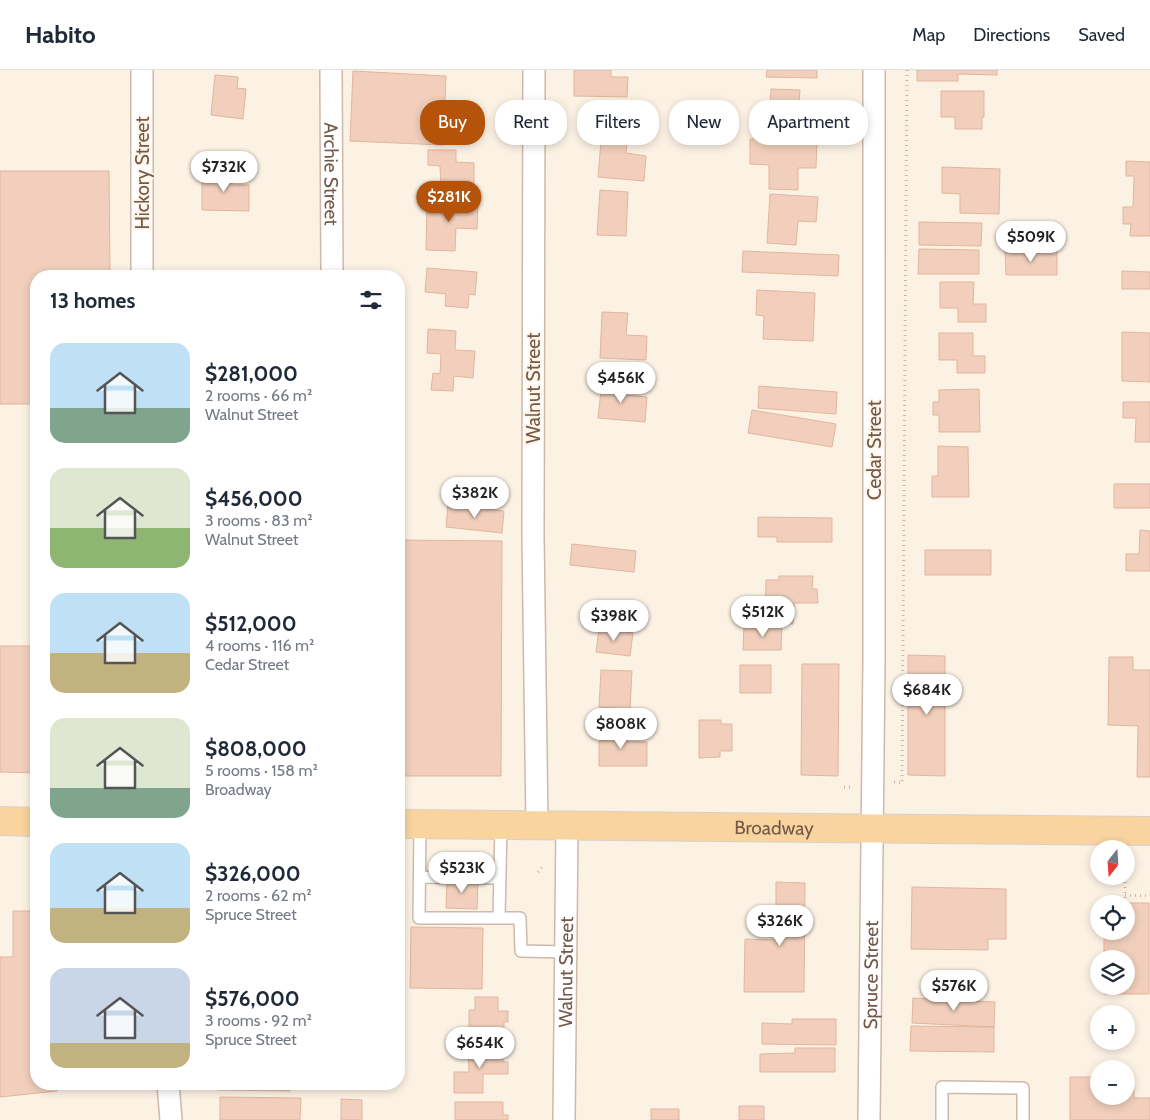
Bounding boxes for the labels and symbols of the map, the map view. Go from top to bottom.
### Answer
street label: Hickory Street [131,116,154,230]
street label: Archie Street [320,122,343,226]
pin: $732K [189,150,259,193]
pin: $281K [414,180,484,223]
pin: $509K [996,220,1066,263]
street label: Walnut Street [522,332,545,443]
pin: $456K [586,362,656,404]
street label: Cedar Street [863,399,886,500]
pin: $382K [440,476,510,519]
pin: $512K [728,596,798,638]
pin: $398K [579,600,649,642]
pin: $684K [892,674,962,716]
pin: $808K [586,708,656,750]
street label: Broadway [734,816,814,839]
north arrow [1090,840,1135,885]
pin: $523K [427,852,497,894]
pin: $326K [745,904,815,947]
street label: Walnut Street [553,916,578,1028]
street label: Spruce Street [858,920,883,1030]
pin: $576K [919,970,989,1012]
pin: $654K [445,1026,515,1069]

